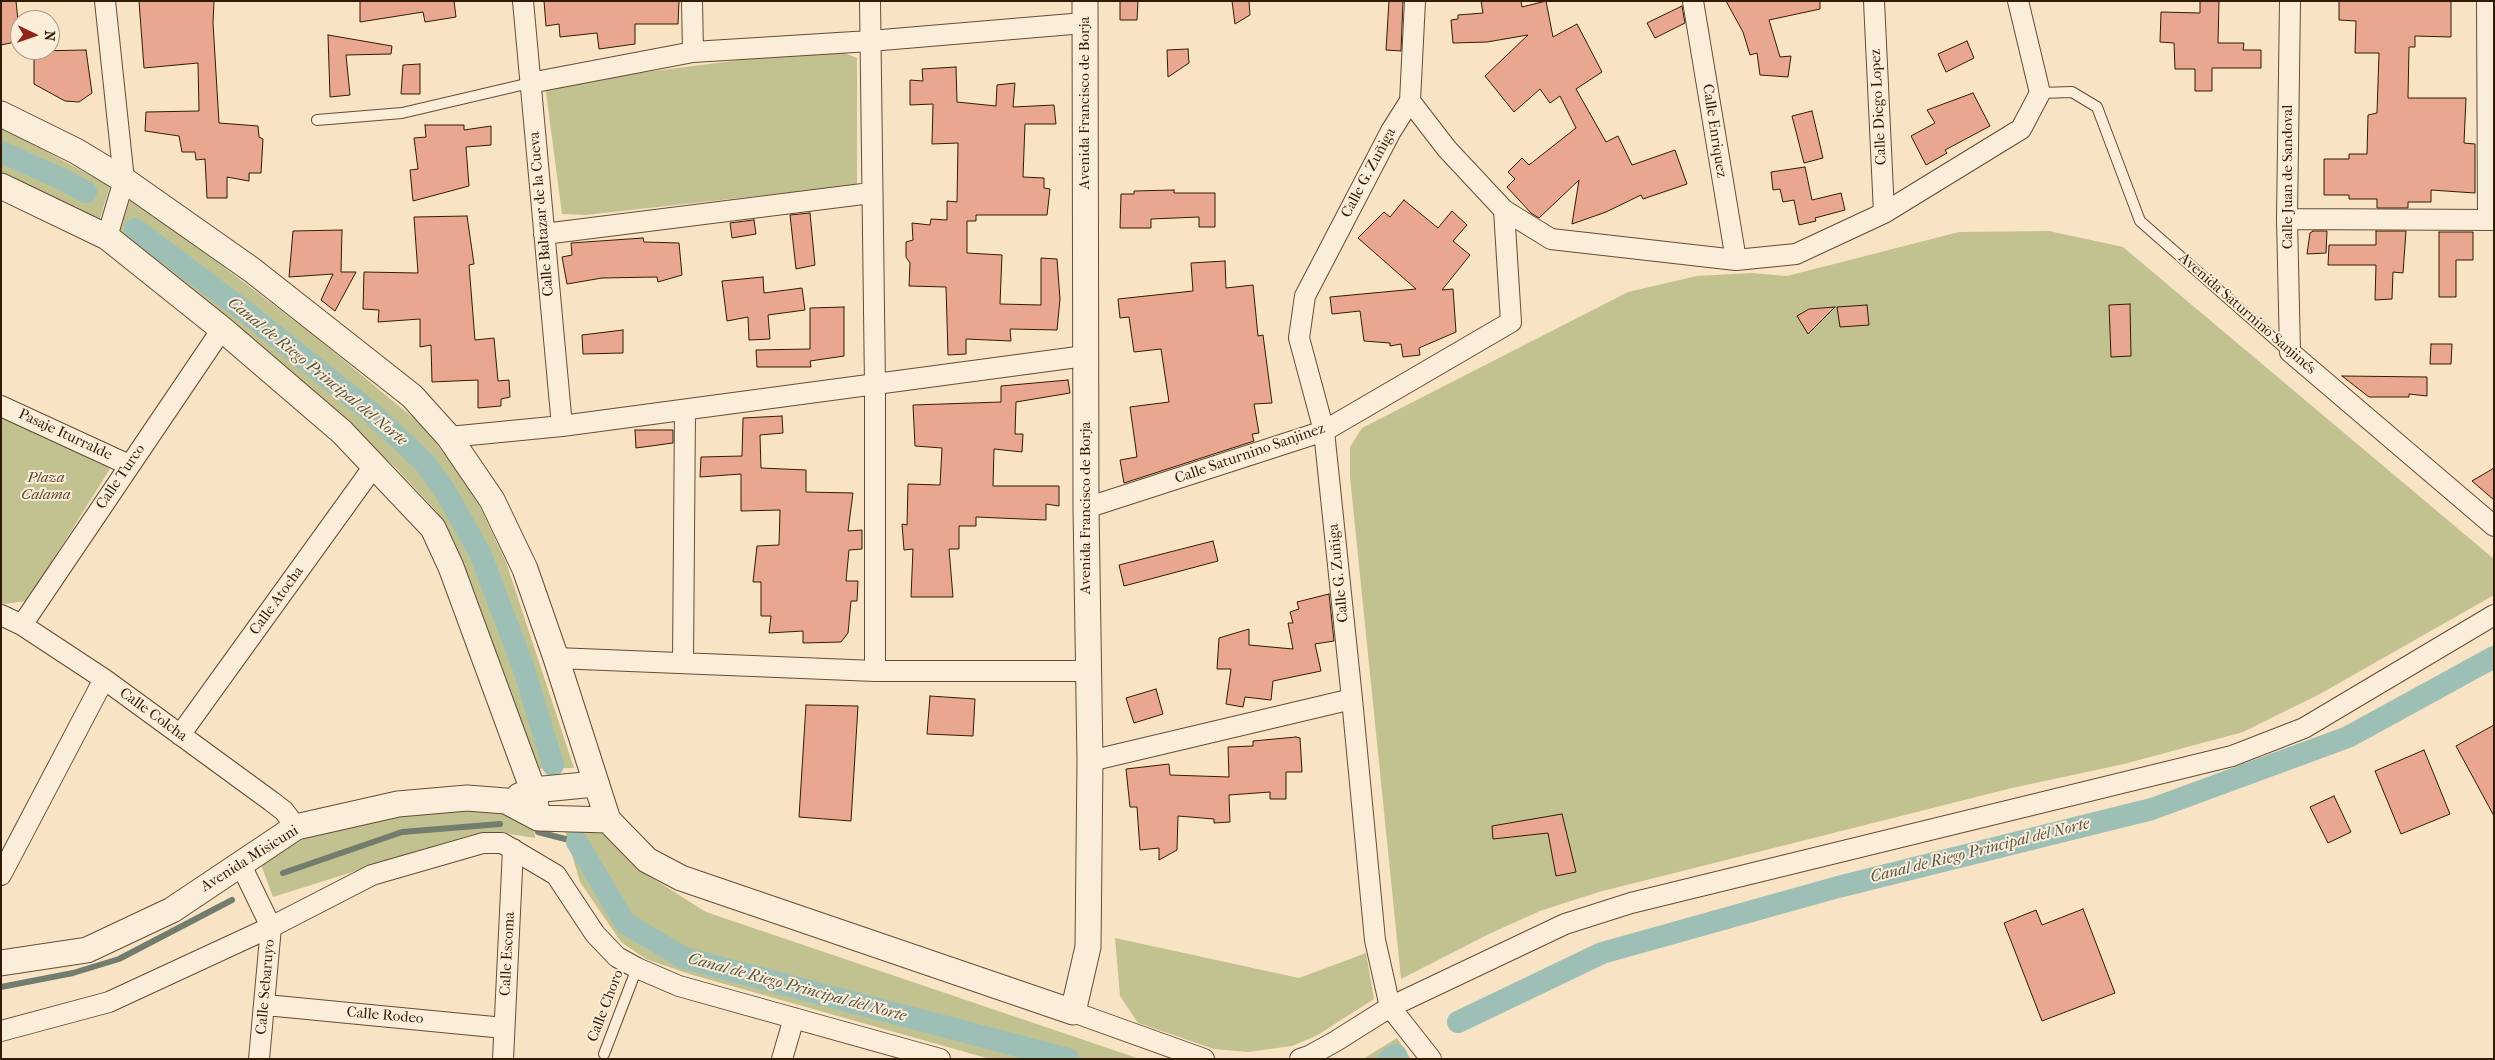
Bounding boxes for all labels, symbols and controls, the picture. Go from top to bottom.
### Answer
north arrow [10,10,60,60]
street label: Avenida Francisco de Borja [1076,17,1094,189]
text: N [41,30,58,42]
street label: Calle Diego Lopez [1867,48,1891,166]
street label: Calle Enriquez [1698,83,1730,179]
street label: Calle Juan de Sandoval [2279,105,2297,249]
street label: Calle G. Zuñiga [1338,125,1400,221]
street label: Calle Baltazar de la Cueva [526,131,558,297]
street label: Avenida Saturnino Sanjinés [2175,249,2319,379]
water label: Canal de Riego Principal del Norte [223,294,411,450]
street label: Pasaje Iturralde [15,405,115,465]
street label: Calle Saturnino Sanjinez [1173,420,1327,488]
street label: Avenida Francisco de Borja [1077,422,1095,594]
street label: Calle Turco [93,441,149,513]
park label: Plaza Calama [21,469,71,504]
street label: Calle G. Zuñiga [1325,523,1353,623]
street label: Calle Atocha [246,563,308,639]
street label: Calle Colcha [116,684,190,746]
water label: Canal de Riego Principal del Norte [1868,814,2092,888]
street label: Avenida Misicuni [198,822,302,896]
street label: Calle Escoma [497,912,519,996]
street label: Calle Sebaruyo [253,938,279,1036]
water label: Canal de Riego Principal del Norte [686,950,908,1026]
street label: Calle Choro [584,967,628,1045]
street label: Calle Rodeo [346,1004,424,1028]

